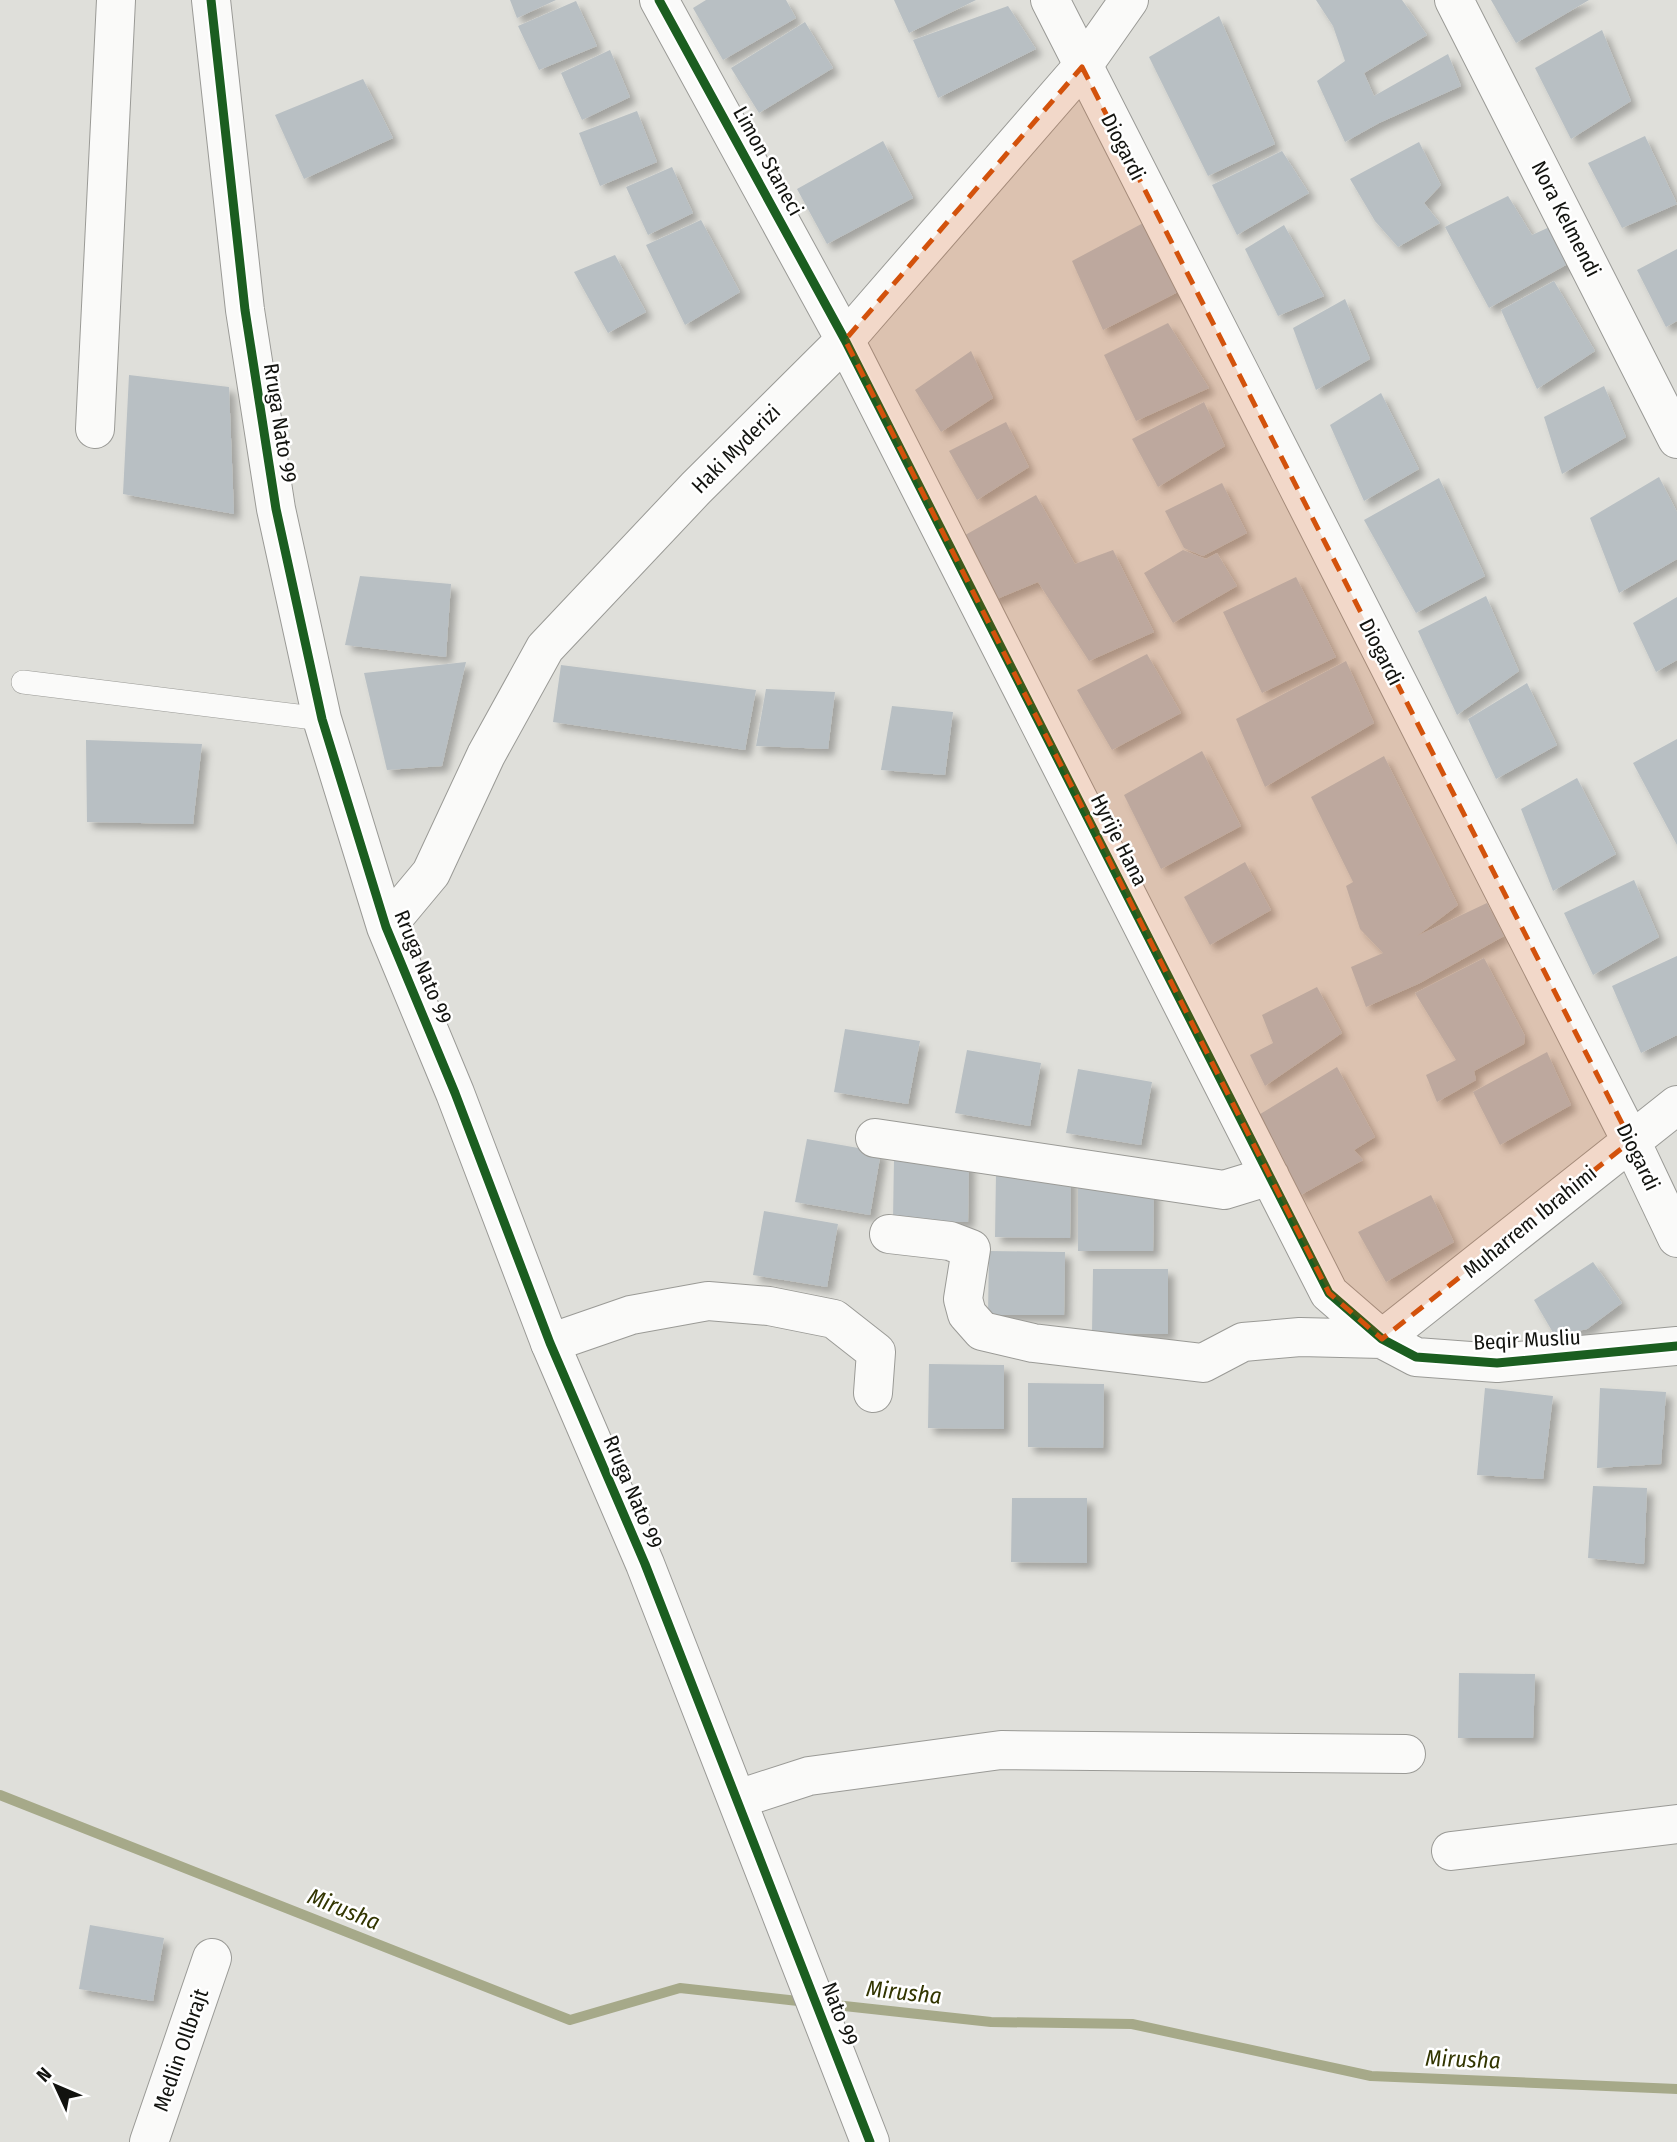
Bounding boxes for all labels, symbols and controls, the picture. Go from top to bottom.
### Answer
street label: Limon Staneci [727,102,809,220]
street label: Diogardi [1095,109,1151,185]
street label: Nora Kelmendi [1526,157,1606,281]
street label: Rruga Nato 99 [258,361,302,485]
street label: Haki Myderizi [686,399,786,499]
street label: Diogardi [1353,614,1409,690]
street label: Hyrije Hana [1085,790,1153,890]
street label: Rruga Nato 99 [388,906,458,1028]
street label: Diogardi [1611,1119,1665,1195]
street label: Muharrem Ibrahimi [1458,1160,1602,1284]
street label: Beqir Musliu [1473,1324,1581,1356]
street label: Rruga Nato 99 [598,1431,668,1553]
water label: Mirusha [304,1882,384,1936]
water label: Mirusha [865,1974,943,2010]
street label: Nato 99 [816,1979,864,2049]
street label: Medlin Ollbrajt [148,1985,214,2115]
water label: Mirusha [1425,2044,1501,2074]
north arrow [21,2051,91,2121]
text: N [32,2062,56,2087]

